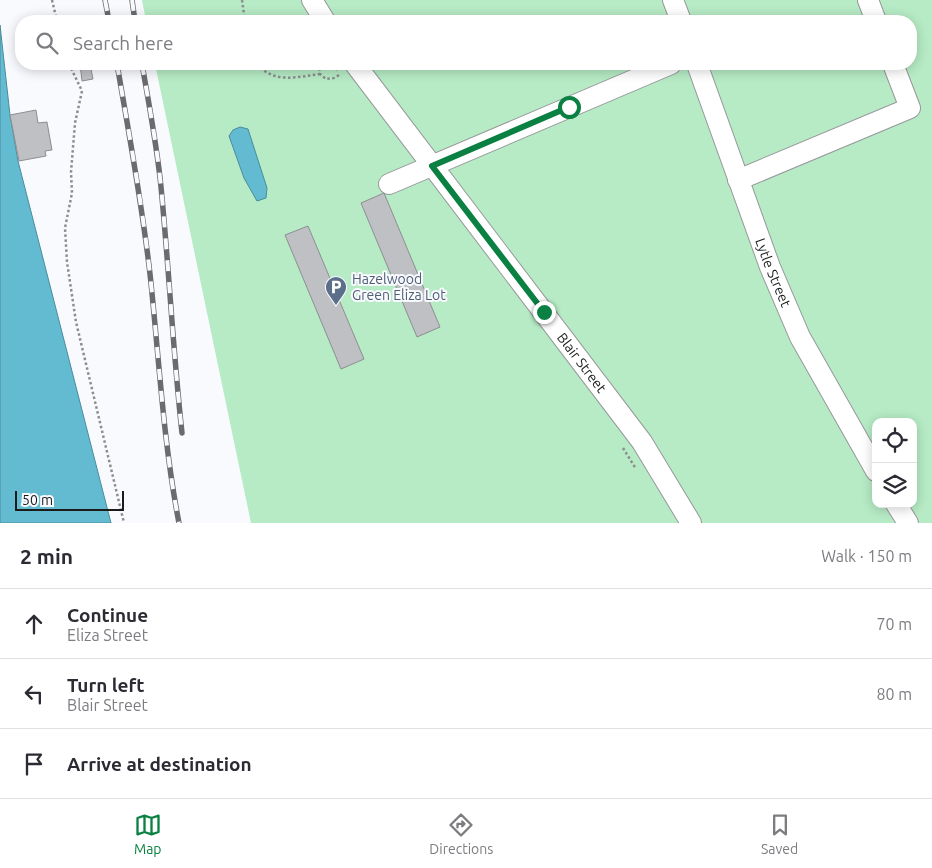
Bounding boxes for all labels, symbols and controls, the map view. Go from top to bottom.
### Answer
search box [15,15,917,70]
icon: search [33,29,61,57]
text: Search here [73,32,173,54]
route start [558,96,581,119]
street label: Lytle Street [752,236,794,310]
place label: Hazelwood Green Eliza Lot [352,271,446,303]
parking icon: Hazelwood Green Eliza Lot [324,275,348,306]
route end [533,301,556,324]
street label: Blair Street [554,330,610,396]
map controls [872,418,917,508]
button: locate [872,418,917,463]
button: layers [872,463,917,508]
scale bar [15,488,124,511]
text: 50 m [22,492,53,508]
text: 2 min [20,544,73,568]
text: Walk · 150 m [821,547,912,565]
text: Continue [67,604,148,626]
icon: ahead [20,610,48,638]
text: 70 m [876,615,912,633]
text: Eliza Street [67,626,148,644]
text: Turn left [67,674,145,696]
icon: left [20,680,48,708]
text: 80 m [876,685,912,703]
text: Blair Street [67,696,148,714]
icon: arrive [20,750,48,778]
text: Arrive at destination [67,753,252,775]
tab: Map [134,811,162,857]
tab: Directions [429,811,493,857]
tab: Saved [761,811,798,857]

